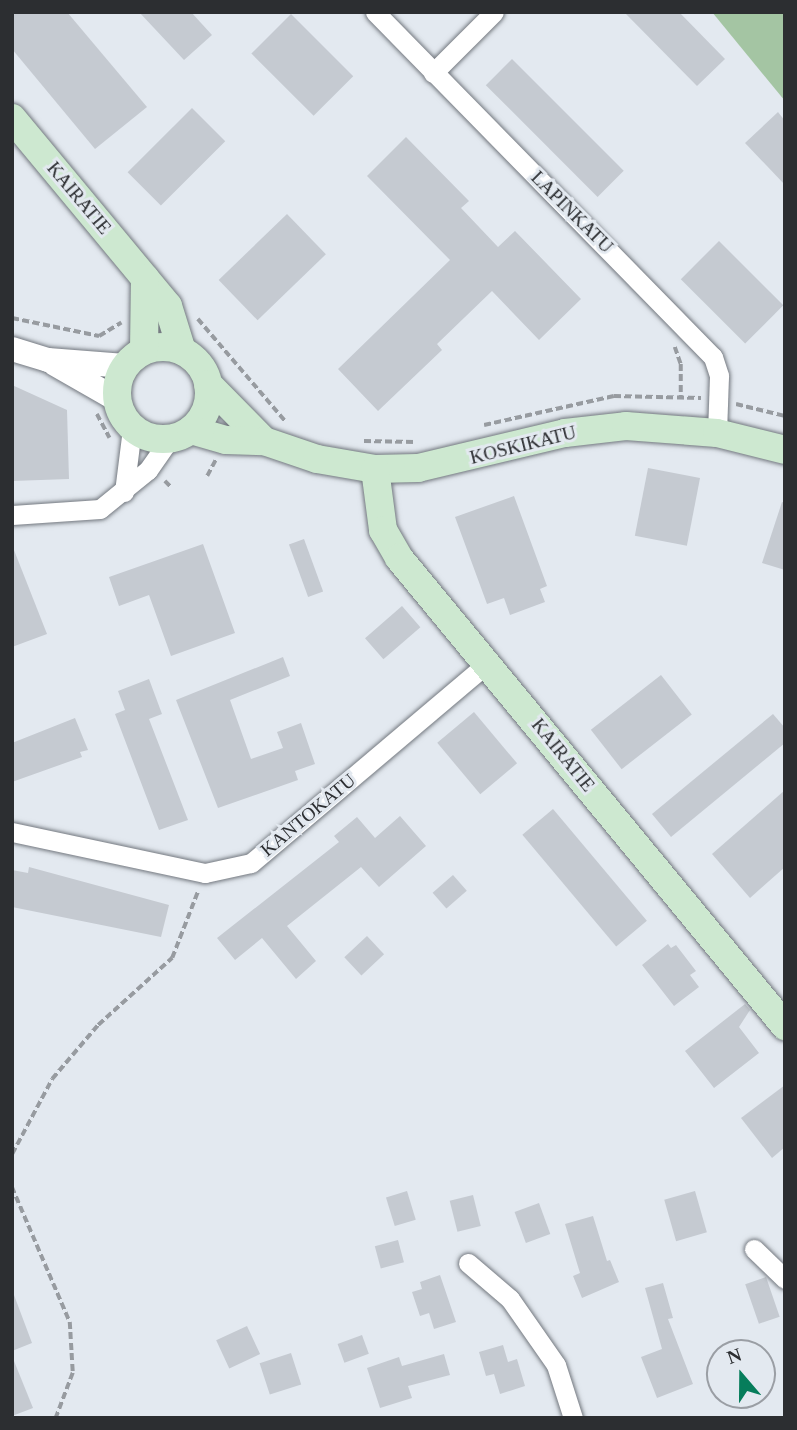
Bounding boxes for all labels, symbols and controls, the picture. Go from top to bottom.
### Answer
street label: KAIRATIE [42,157,116,239]
street label: LAPINKATU [526,166,618,258]
street label: KOSKIKATU [467,421,579,469]
street label: KAIRATIE [527,714,599,796]
street label: KANTOKATU [256,769,360,861]
north arrow [706,1339,776,1409]
text: N [724,1343,744,1368]

